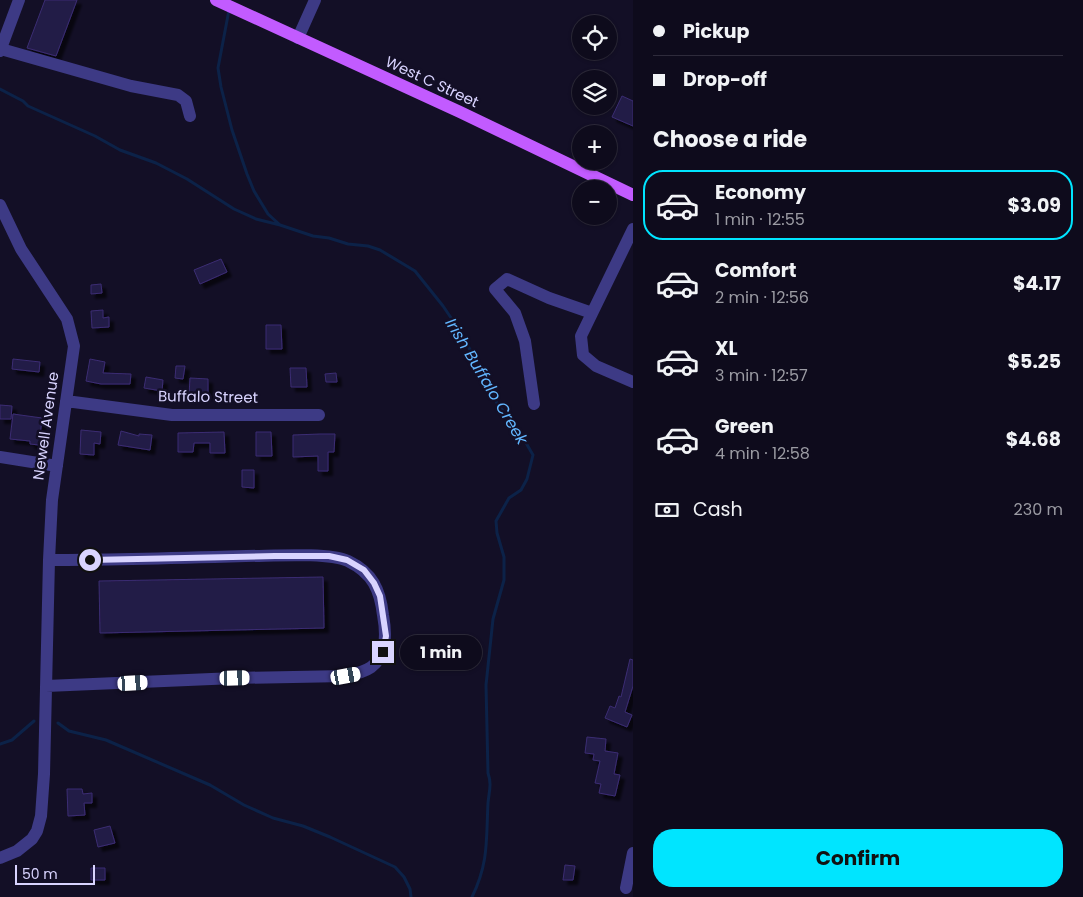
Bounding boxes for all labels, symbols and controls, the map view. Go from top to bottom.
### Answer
map controls [572,15,617,225]
button: locate [572,15,617,60]
text: Pickup [683,18,749,45]
street label: West C Street [382,51,482,112]
text: Drop-off [683,66,767,93]
button: layers [572,70,617,115]
text: Choose a ride [653,124,807,155]
button: + [572,125,617,170]
text: Economy [715,179,806,206]
button: − [572,180,617,225]
icon: car [655,183,700,228]
text: $3.09 [1008,192,1061,219]
text: 1 min · 12:55 [715,208,805,231]
text: Comfort [715,257,797,284]
icon: car [655,261,700,306]
text: $4.17 [1013,270,1061,297]
text: 2 min · 12:56 [715,286,809,309]
water label: Irish Buffalo Creek [440,314,534,450]
text: XL [715,335,738,362]
icon: car [655,339,700,384]
text: $5.25 [1008,348,1061,375]
text: 3 min · 12:57 [715,364,808,387]
street label: Newell Avenue [28,370,63,481]
street label: Buffalo Street [158,385,258,408]
text: Green [715,413,774,440]
icon: car [655,417,700,462]
text: $4.68 [1006,426,1061,453]
text: 4 min · 12:58 [715,442,810,465]
icon: cash [653,496,681,524]
text: Cash [693,496,743,523]
text: 230 m [1014,498,1063,521]
route start [79,549,101,571]
callout: 1 min [400,634,483,670]
route end [372,641,394,663]
text: 1 min [420,641,462,664]
car [329,666,362,686]
car [219,670,250,686]
car [117,675,148,691]
button: Confirm [653,829,1063,887]
scale bar [15,862,95,885]
text: 50 m [22,864,58,884]

